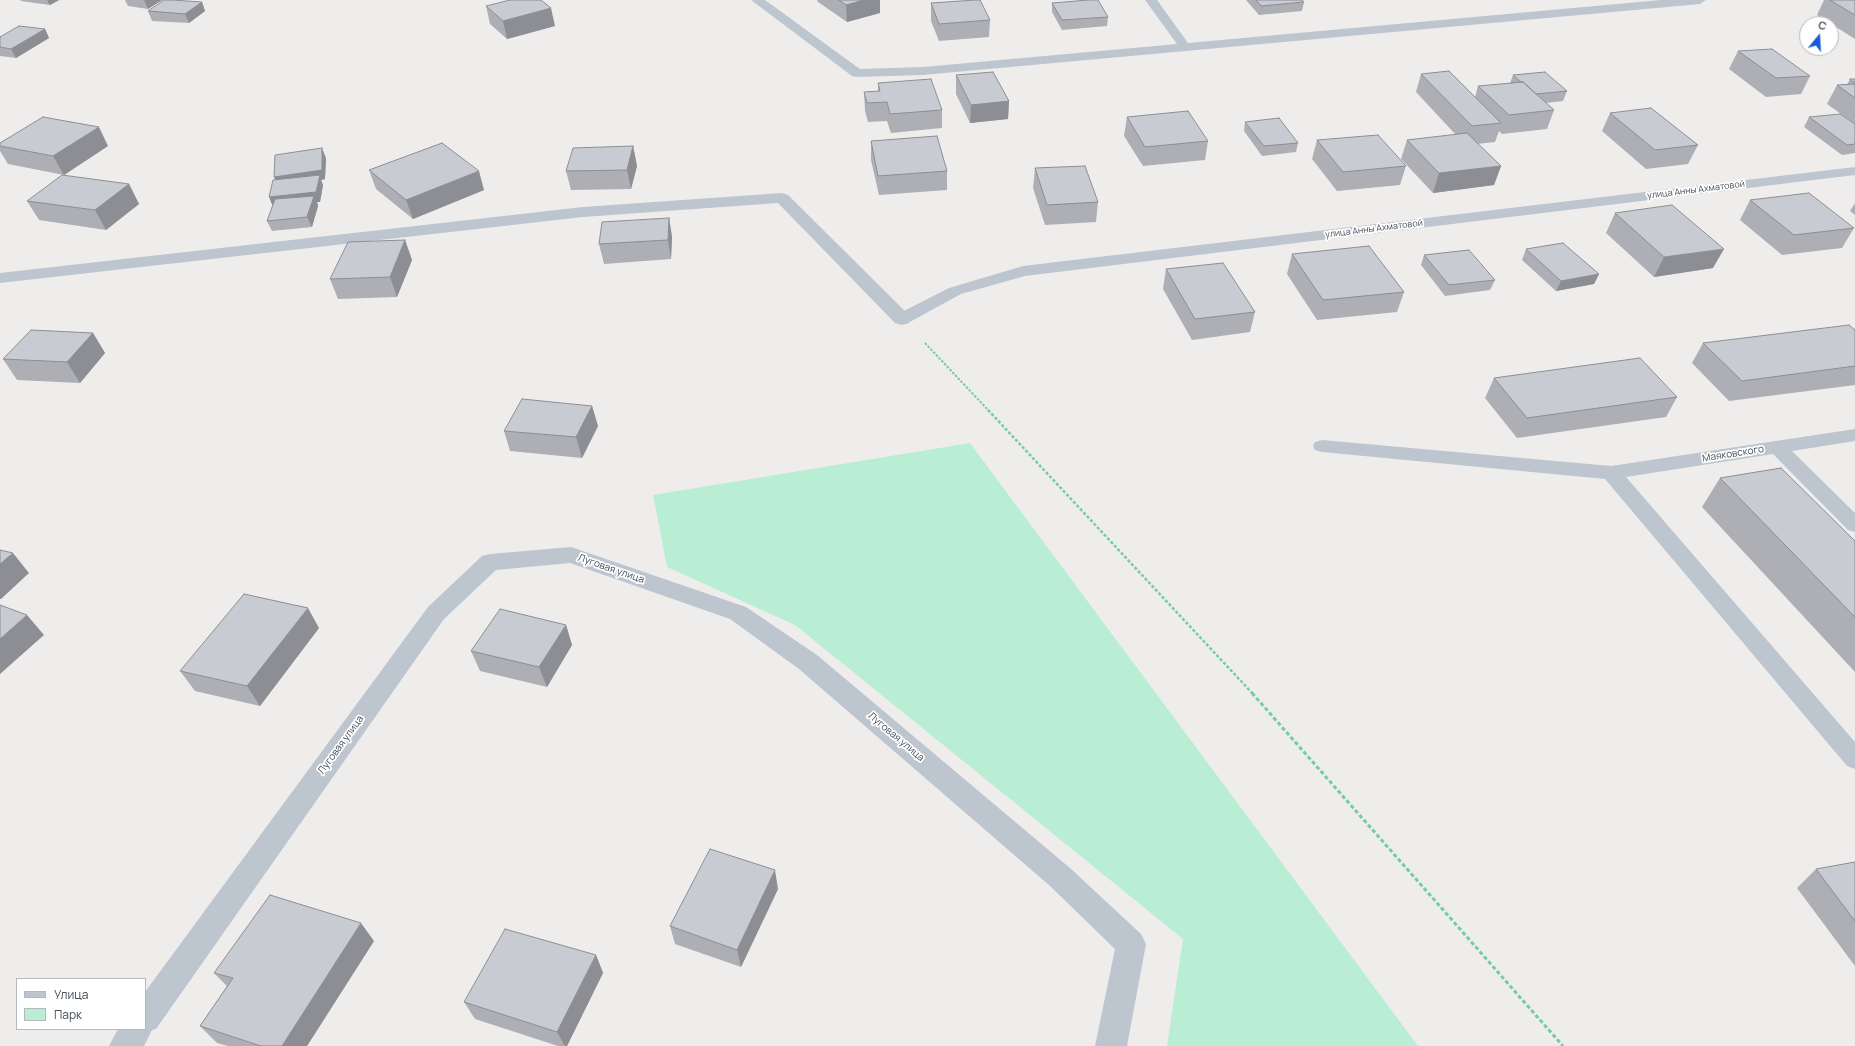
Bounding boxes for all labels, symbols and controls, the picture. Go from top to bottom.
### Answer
north arrow [1799,16,1839,56]
text: С [1816,17,1829,33]
street label: улица Анны Ахматовой [1647,179,1745,201]
street label: улица Анны Ахматовой [1325,218,1423,240]
street label: Маяковского [1701,443,1765,465]
street label: Луговая улица [576,552,646,586]
street label: Луговая улица [866,710,926,764]
street label: Луговая улица [316,713,366,777]
legend [16,978,146,1030]
text: Улица [54,986,88,1003]
text: Парк [54,1006,82,1023]

